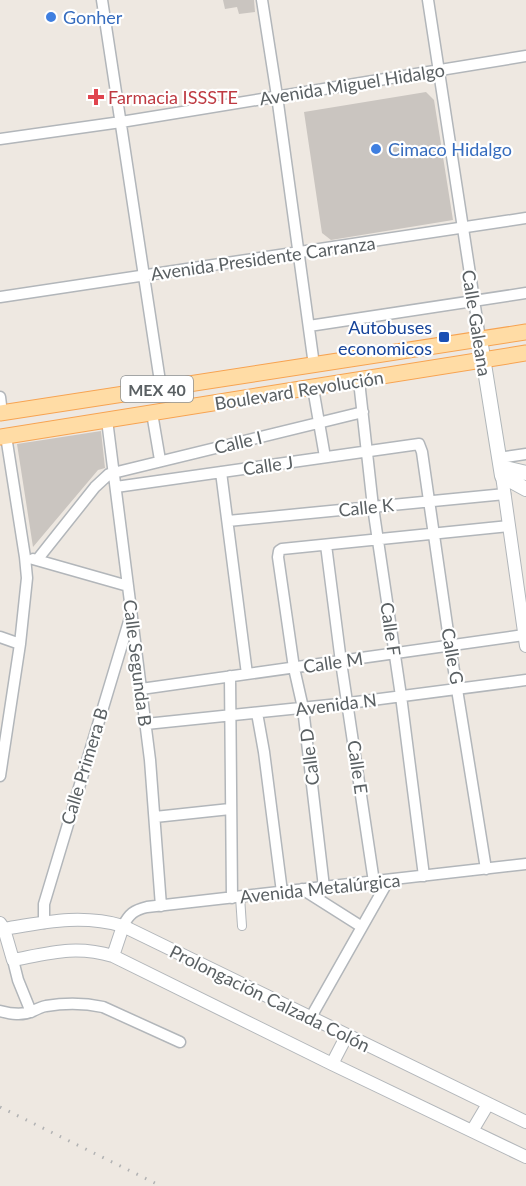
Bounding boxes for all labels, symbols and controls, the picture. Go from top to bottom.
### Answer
place label: Gonher [63,6,123,28]
marker: Gonher [44,10,58,24]
street label: Avenida Miguel Hidalgo [258,58,446,110]
place label: Farmacia ISSSTE [108,86,238,108]
marker: Farmacia ISSSTE [89,90,103,104]
place label: Cimaco Hidalgo [388,138,512,160]
marker: Cimaco Hidalgo [369,142,383,156]
street label: Avenida Presidente Carranza [149,231,377,285]
street label: Calle Galeana [458,268,496,378]
place label: Autobuses economicos [338,316,432,359]
marker: Autobuses economicos [437,330,451,344]
street label: Boulevard Revolución [213,366,385,414]
road number: MEX 40 [121,376,193,402]
street label: Calle I [212,426,264,458]
street label: Calle J [241,451,295,479]
street label: Calle K [337,493,395,521]
street label: Calle Segunda B [119,598,157,728]
street label: Calle F [376,601,406,657]
street label: Calle G [437,626,469,686]
street label: Calle M [302,647,364,677]
street label: Avenida N [294,688,378,720]
street label: Calle Primera B [56,705,112,827]
street label: Calle D [295,727,323,787]
street label: Calle E [343,739,373,795]
street label: Avenida Metalúrgica [239,869,401,907]
street label: Prolongación Calzada Colón [166,940,374,1056]

